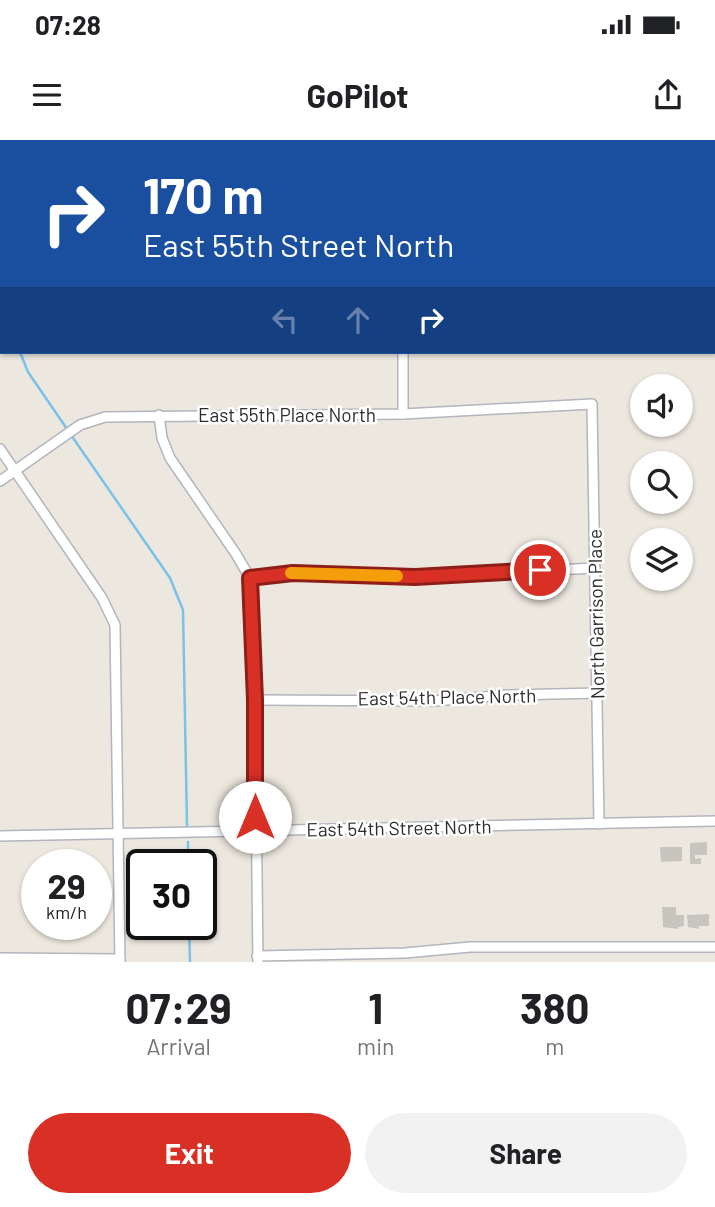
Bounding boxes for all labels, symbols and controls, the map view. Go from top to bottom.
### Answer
text: 07:28 [35,9,101,40]
icon: menu [28,76,66,114]
text: GoPilot [307,76,408,114]
icon: share [649,76,687,114]
text: 170 m [143,165,263,224]
icon: right [28,168,119,259]
text: East 55th Street North [143,225,454,263]
icon: left [266,301,304,339]
icon: ahead [339,301,377,339]
icon: right [412,301,450,339]
map controls [630,374,693,591]
button: sound [630,374,693,437]
street label: East 55th Place North [198,403,376,426]
button: search [630,451,693,514]
button: layers [630,528,693,591]
street label: North Garrison Place [583,529,608,699]
pin [510,540,570,600]
icon: arrive [521,551,559,589]
street label: East 54th Place North [357,683,537,710]
position arrow [218,780,292,854]
street label: East 54th Street North [306,814,492,841]
speed limit sign: 30 [126,849,217,940]
text: 29 [47,864,86,906]
text: km/h [46,901,87,923]
text: 07:29 [126,982,232,1032]
text: 1 [368,982,383,1032]
text: 380 [520,982,589,1032]
text: Arrival [146,1032,211,1060]
text: min [357,1032,394,1060]
text: m [545,1032,564,1060]
button: Exit [28,1113,351,1193]
button: Share [365,1113,687,1193]

